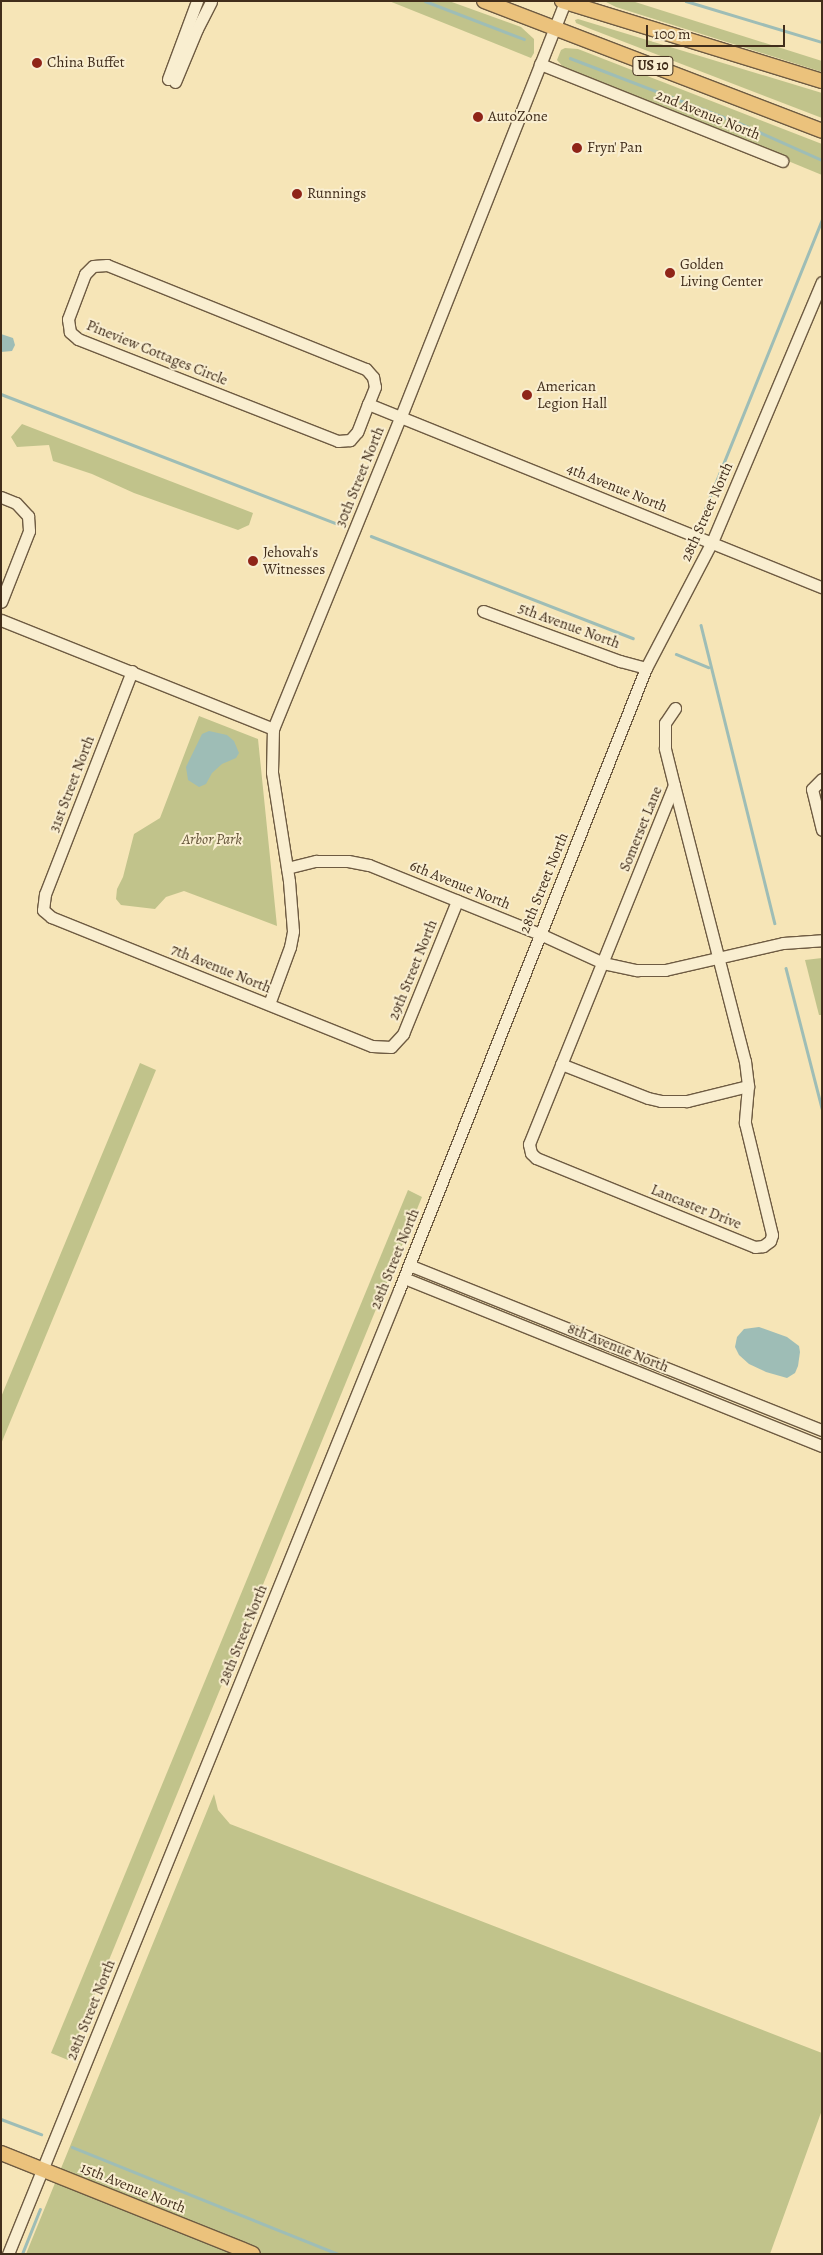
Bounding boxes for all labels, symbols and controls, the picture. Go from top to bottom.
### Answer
scale bar [648,15,787,47]
text: 100 m [654,24,691,44]
place label: China Buffet [47,54,125,72]
road number: US 10 [632,54,674,78]
marker: China Buffet [31,57,43,69]
street label: 2nd Avenue North [653,86,763,144]
place label: AutoZone [488,108,548,126]
marker: AutoZone [472,111,484,123]
place label: Fryn' Pan [587,139,643,157]
marker: Fryn' Pan [571,142,583,154]
place label: Runnings [307,185,366,203]
marker: Runnings [291,188,303,200]
place label: Golden Living Center [680,255,763,290]
marker: Golden Living Center [664,267,676,279]
street label: Pineview Cottages Circle [84,316,230,390]
place label: American Legion Hall [537,377,607,412]
marker: American Legion Hall [521,389,533,401]
street label: 30th Street North [332,424,388,530]
street label: 4th Avenue North [564,460,670,516]
street label: 28th Street North [677,460,737,564]
place label: Jehovah's Witnesses [263,543,325,578]
marker: Jehovah's Witnesses [247,555,259,567]
street label: 5th Avenue North [516,599,622,653]
street label: 31st Street North [45,733,99,835]
street label: Somerset Lane [616,784,666,874]
street label: 28th Street North [516,830,572,936]
park label: Arbor Park [182,831,242,849]
street label: 6th Avenue North [407,857,513,913]
street label: 29th Street North [385,917,441,1023]
street label: 7th Avenue North [168,941,274,997]
street label: Lancaster Drive [648,1181,744,1233]
street label: 28th Street North [367,1206,423,1312]
street label: 8th Avenue North [565,1320,671,1376]
street label: 28th Street North [215,1582,271,1688]
street label: 28th Street North [63,1957,119,2063]
street label: 15th Avenue North [78,2159,188,2217]

